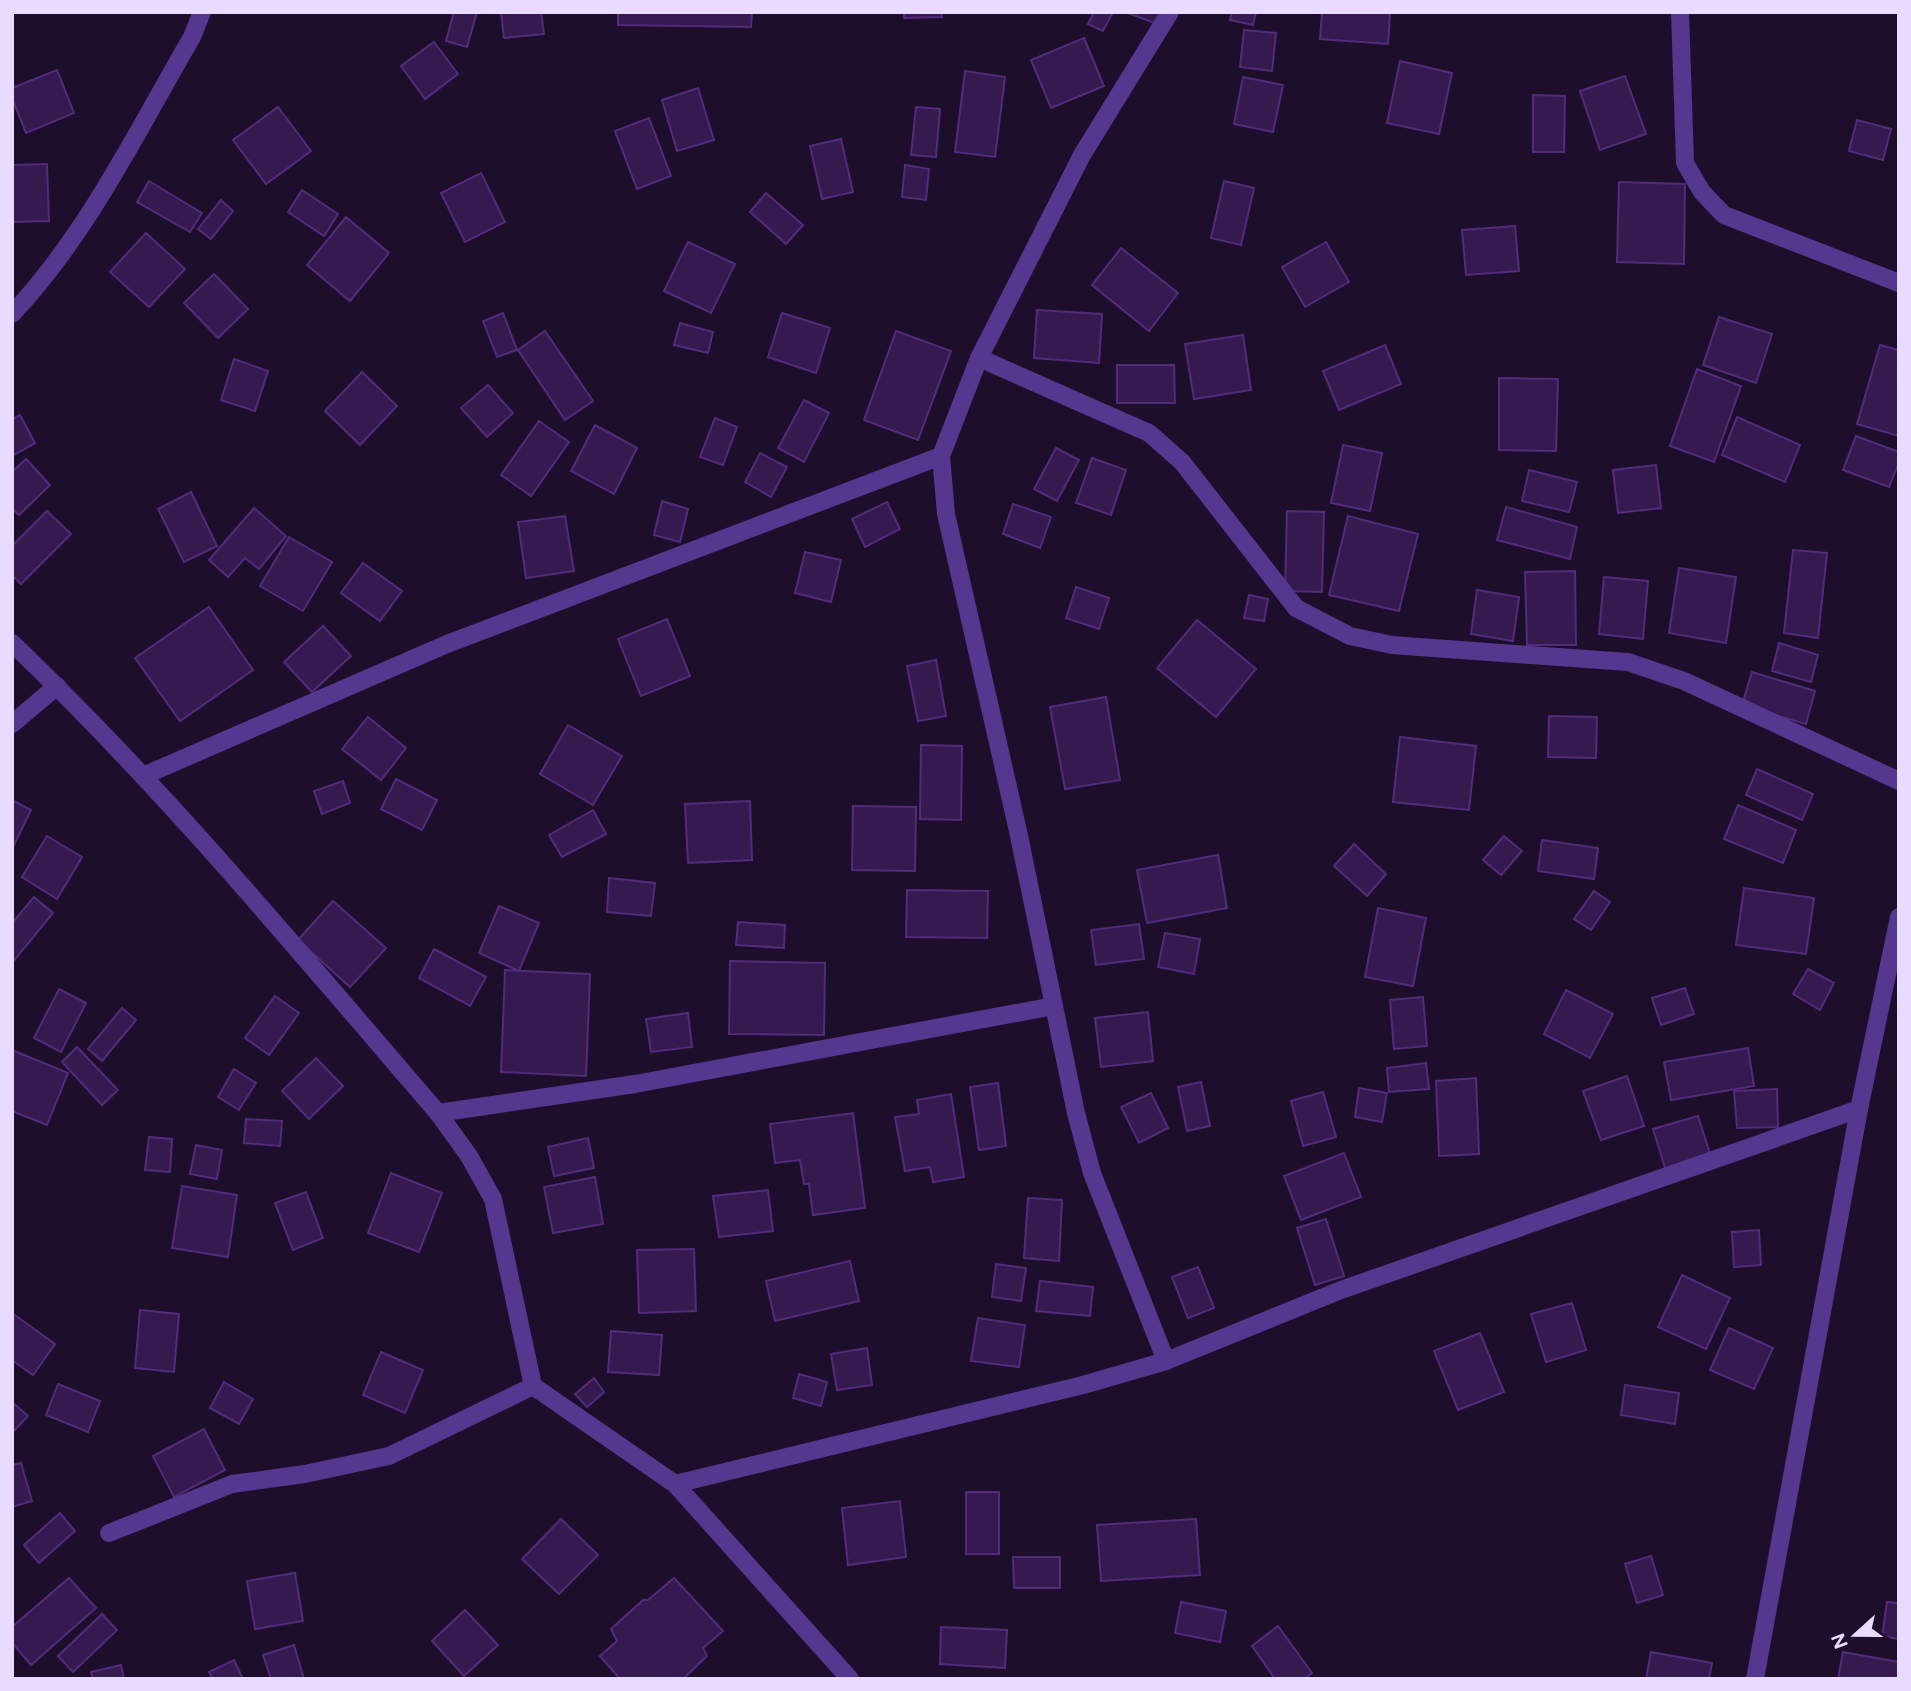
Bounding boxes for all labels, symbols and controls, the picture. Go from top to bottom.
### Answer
north arrow [1820,1600,1890,1670]
text: N [1826,1630,1853,1652]

